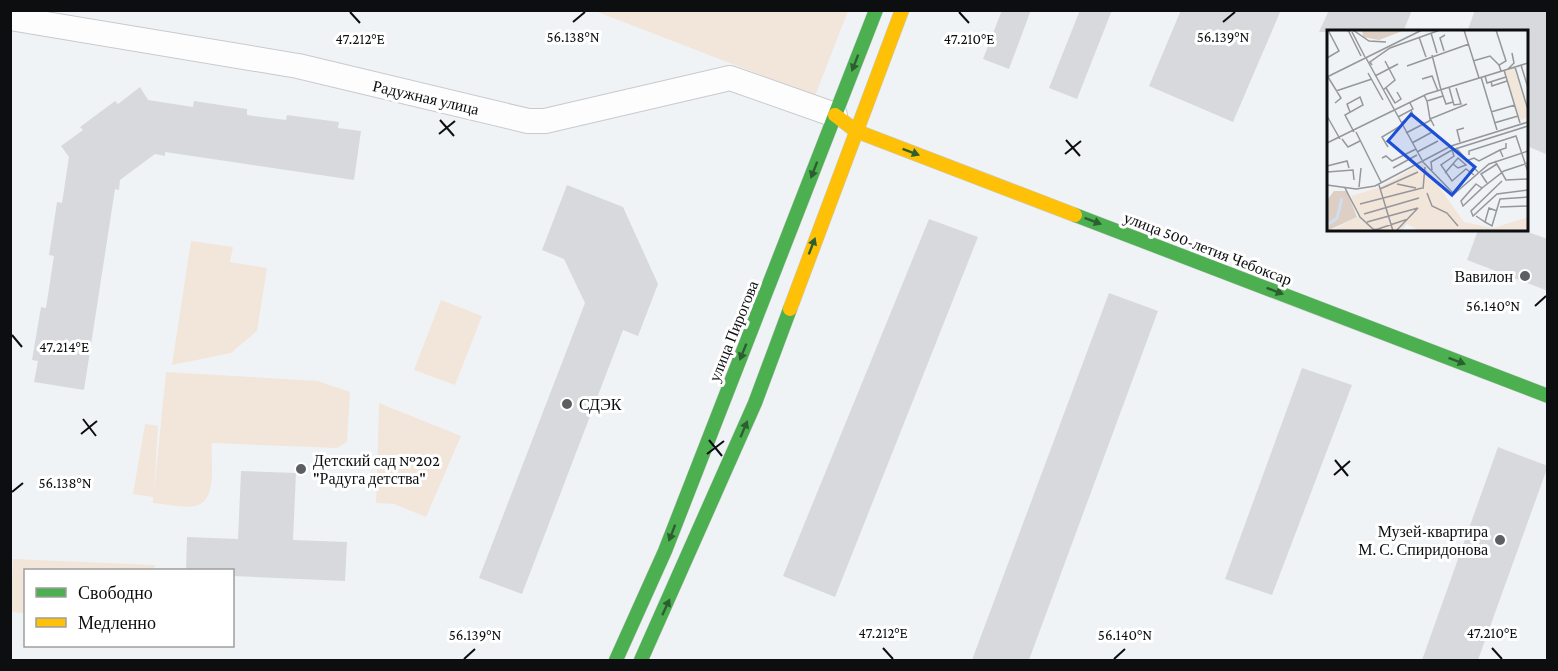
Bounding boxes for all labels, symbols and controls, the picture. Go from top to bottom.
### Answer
text: 56.138°N [546,29,600,45]
text: 56.139°N [1197,29,1249,45]
inset map [1327,30,1528,231]
text: 47.212°E [335,31,385,47]
text: 47.210°E [943,31,995,47]
one-way arrow [850,54,859,72]
street label: Радужная улица [371,77,481,119]
one-way arrow [902,147,920,157]
one-way arrow [809,161,818,179]
street label: улица 500-летия Чебоксар [1121,209,1294,289]
one-way arrow [1084,217,1102,227]
one-way arrow [807,237,817,255]
place label: Вавилон [1455,268,1513,285]
marker: Вавилон [1518,269,1532,283]
street label: улица Пирогова [705,278,762,384]
one-way arrow [1266,287,1284,297]
text: 56.140°N [1466,298,1520,314]
text: 47.214°E [39,339,89,355]
one-way arrow [738,343,748,361]
one-way arrow [1448,357,1466,366]
place label: СДЭК [579,396,622,414]
marker: СДЭК [560,397,574,411]
one-way arrow [739,419,749,437]
place label: Детский сад №202 "Радуга детства" [313,452,440,488]
marker: Детский сад №202 "Радуга детства" [294,462,308,476]
text: 56.138°N [38,475,92,491]
place label: Музей-квартира М. С. Спиридонова [1358,523,1488,559]
one-way arrow [667,524,676,542]
marker: Музей-квартира М. С. Спиридонова [1493,533,1507,547]
legend [24,569,234,647]
text: Свободно [78,583,153,603]
one-way arrow [661,599,670,616]
text: Медленно [78,613,156,633]
text: 47.212°E [858,625,908,641]
text: 47.210°E [1466,625,1518,641]
text: 56.139°N [449,627,501,643]
text: 56.140°N [1098,627,1152,643]

